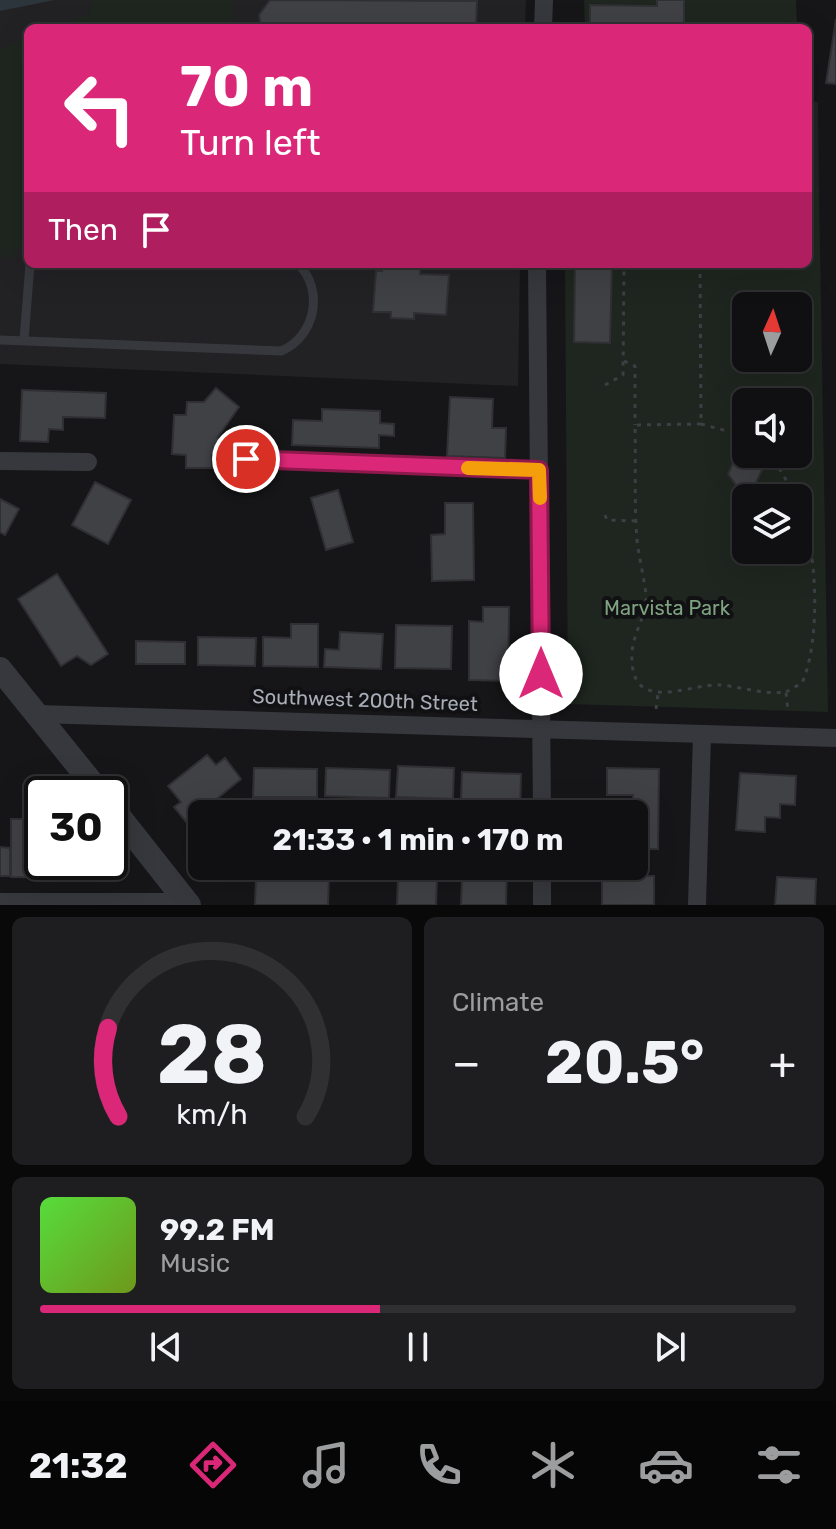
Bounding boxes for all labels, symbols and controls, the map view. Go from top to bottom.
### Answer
text: 70 m [180,54,313,120]
icon: left [48,56,152,160]
text: Turn left [180,121,321,164]
icon: arrive [134,208,178,252]
text: Then [48,212,118,248]
north arrow [732,292,812,372]
map controls [732,292,812,564]
button: sound [732,388,812,468]
pin [212,425,280,493]
icon: arrive [224,437,268,481]
button: layers [732,484,812,564]
park label: Marvista Park [604,596,731,620]
position arrow [499,632,583,716]
street label: Southwest 200th Street [252,684,478,716]
speed limit sign: 30 [24,776,128,880]
text: 21:33 · 1 min · 170 m [272,822,564,858]
text: Climate [452,987,544,1018]
text: 28 [157,1005,267,1104]
text: 20.5° [545,1027,705,1098]
text: − [452,1037,481,1089]
text: + [769,1037,796,1089]
text: km/h [176,1097,248,1131]
text: 99.2 FM [160,1212,275,1248]
text: Music [160,1248,230,1279]
icon: previous [144,1325,188,1369]
icon: pause [396,1325,440,1369]
icon: next [648,1325,692,1369]
icon: directions [185,1437,241,1493]
icon: music [298,1437,354,1493]
icon: phone [411,1437,467,1493]
icon: climate [525,1437,581,1493]
icon: car [638,1437,694,1493]
icon: filters [751,1437,807,1493]
text: 21:32 [29,1444,128,1487]

